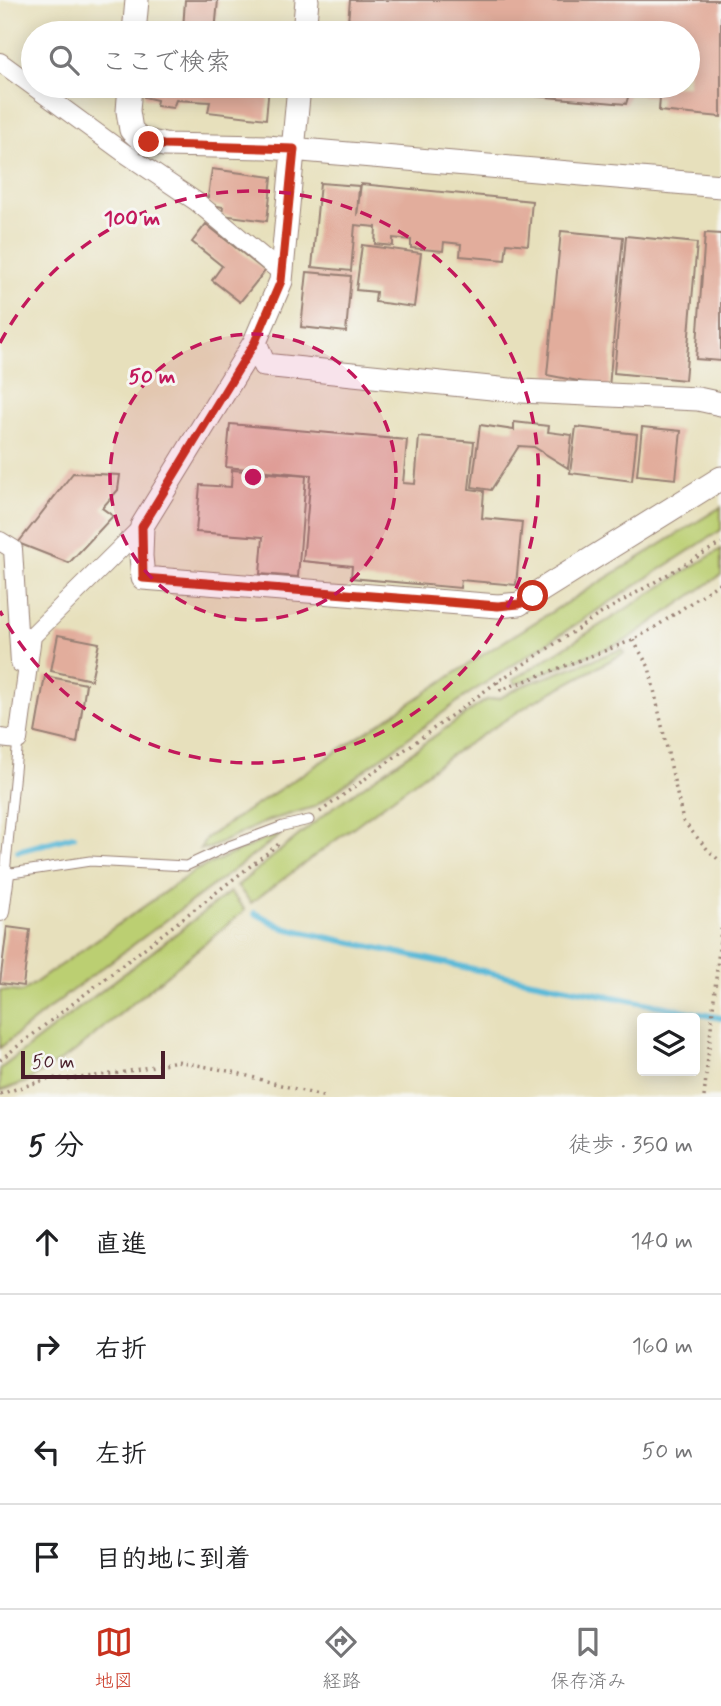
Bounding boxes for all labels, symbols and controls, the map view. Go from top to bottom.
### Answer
search box [21,21,700,98]
icon: search [45,41,83,79]
text: ここで検索 [101,46,231,80]
route end [133,126,164,157]
text: 100 m [104,205,160,233]
text: 50 m [129,363,176,391]
centre of rings [241,465,265,489]
route start [517,580,548,611]
map controls [637,1013,700,1076]
button: layers [637,1013,700,1076]
scale bar [21,1048,164,1080]
text: 50 m [32,1050,75,1075]
text: 5 分 [28,1127,84,1166]
text: 徒歩 · 350 m [568,1131,693,1161]
icon: ahead [28,1223,66,1261]
text: 140 m [630,1227,693,1257]
text: 直進 [95,1228,147,1262]
icon: right [28,1328,66,1366]
text: 160 m [632,1332,693,1362]
text: 右折 [95,1333,147,1367]
icon: left [28,1433,66,1471]
text: 50 m [642,1437,693,1467]
text: 左折 [95,1438,147,1472]
icon: arrive [28,1538,66,1576]
text: 目的地に到着 [95,1543,251,1577]
tab: 地図 [95,1623,133,1694]
tab: 経路 [322,1623,360,1694]
tab: 保存済み [550,1623,626,1694]

